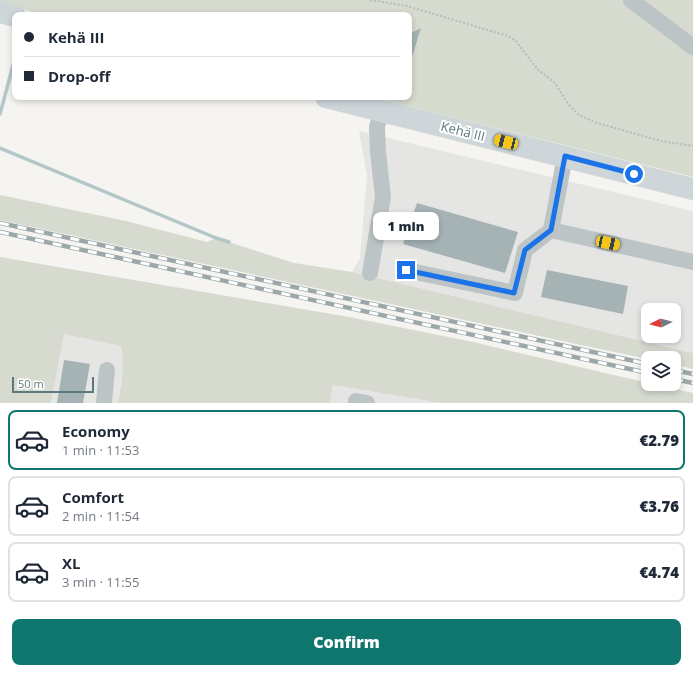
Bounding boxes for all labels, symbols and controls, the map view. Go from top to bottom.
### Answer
text: Kehä III [48,27,105,47]
text: Drop-off [48,66,110,86]
street label: Kehä III [439,117,487,145]
car [493,133,519,151]
route start [625,165,643,183]
callout: 1 min [373,212,439,240]
text: 1 min [388,217,424,235]
car [595,235,621,251]
route end [397,261,415,279]
north arrow [641,303,681,343]
map controls [641,303,681,391]
button: layers [641,351,681,391]
scale bar [12,375,94,394]
text: 50 m [18,376,44,391]
text: Economy [62,421,130,441]
icon: car [14,422,50,458]
text: €2.79 [640,430,679,450]
text: 1 min · 11:53 [62,441,139,459]
text: Comfort [62,487,124,507]
icon: car [14,488,50,524]
text: €3.76 [640,496,679,516]
text: 2 min · 11:54 [62,507,139,525]
text: XL [62,553,80,573]
icon: car [14,554,50,590]
text: €4.74 [640,562,679,582]
text: 3 min · 11:55 [62,573,139,591]
button: Confirm [12,619,681,665]

